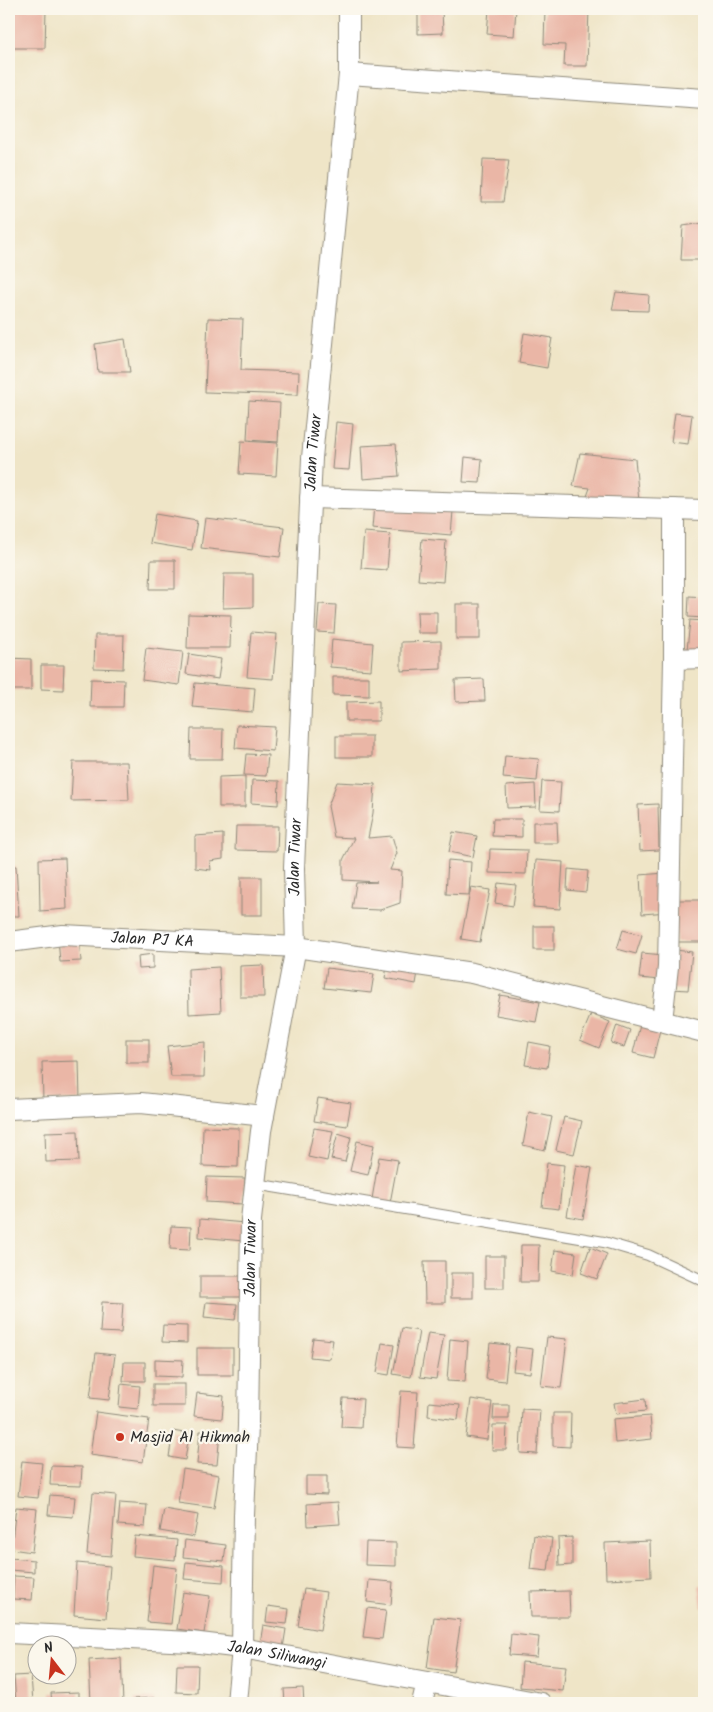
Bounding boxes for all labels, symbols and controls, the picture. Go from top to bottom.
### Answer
street label: Jalan Tiwar [298,411,329,492]
street label: Jalan Tiwar [281,816,309,896]
street label: Jalan PJ KA [110,925,195,954]
street label: Jalan Tiwar [237,1218,264,1297]
place label: Masjid Al Hikmah [130,1425,250,1450]
marker: Masjid Al Hikmah [114,1431,126,1443]
north arrow [28,1634,78,1684]
street label: Jalan Siliwangi [226,1634,329,1676]
text: N [41,1637,56,1660]

